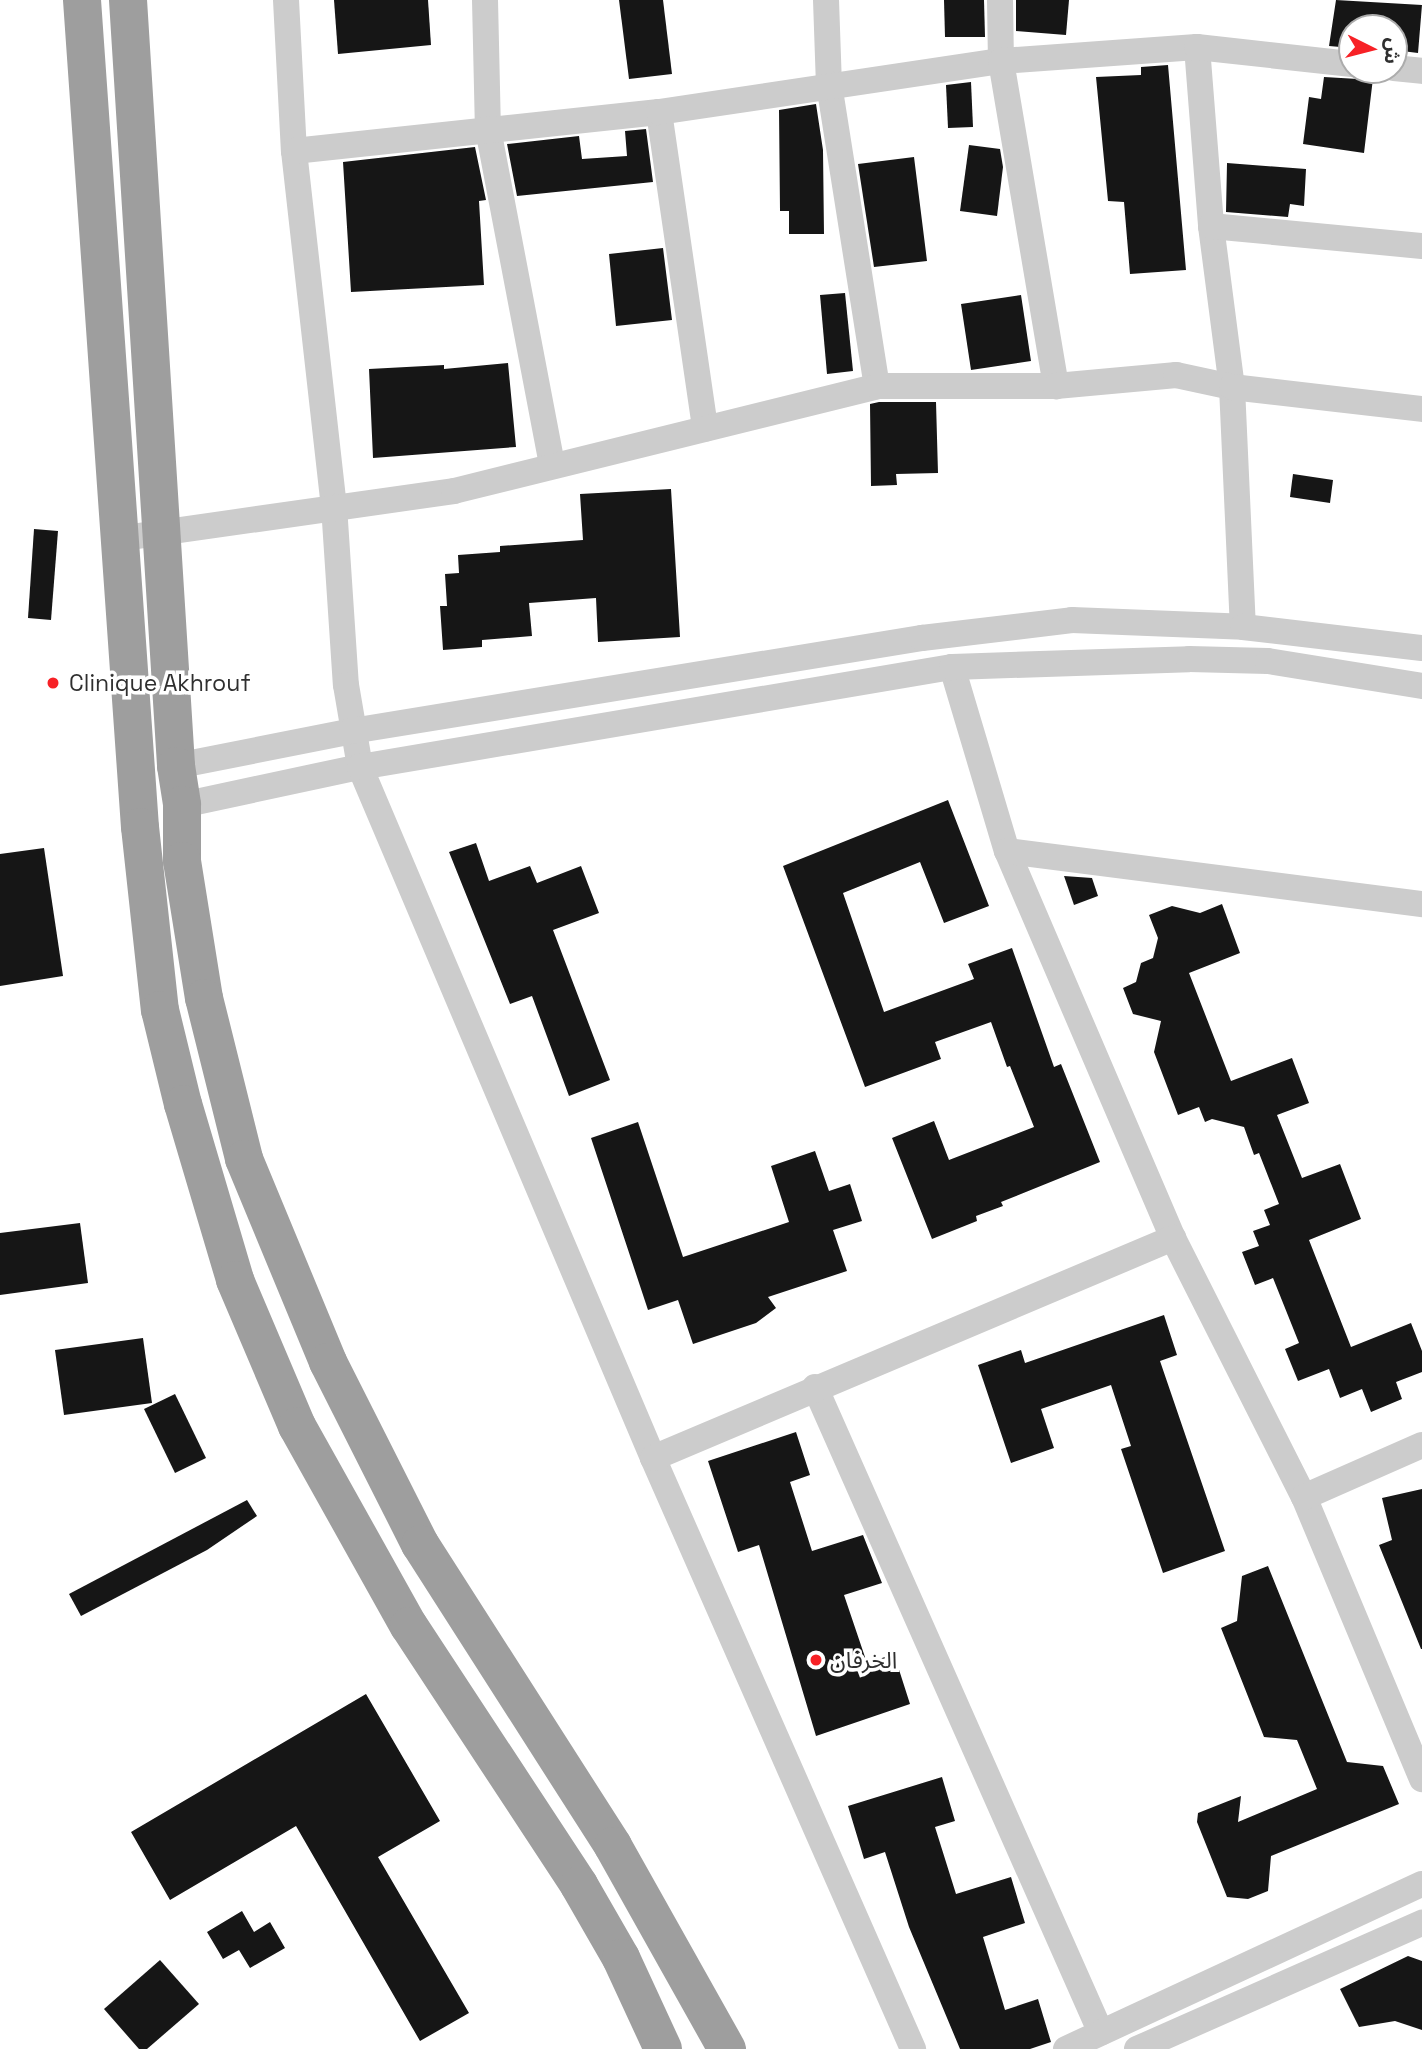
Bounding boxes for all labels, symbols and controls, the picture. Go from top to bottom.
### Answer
north arrow [1338,14,1408,84]
text: ش [1379,37,1406,65]
place label: Clinique Akhrouf [69,669,251,697]
marker: Clinique Akhrouf [43,673,63,693]
place label: الخرفان [830,1646,897,1674]
marker: الخرفان [808,1652,824,1668]

